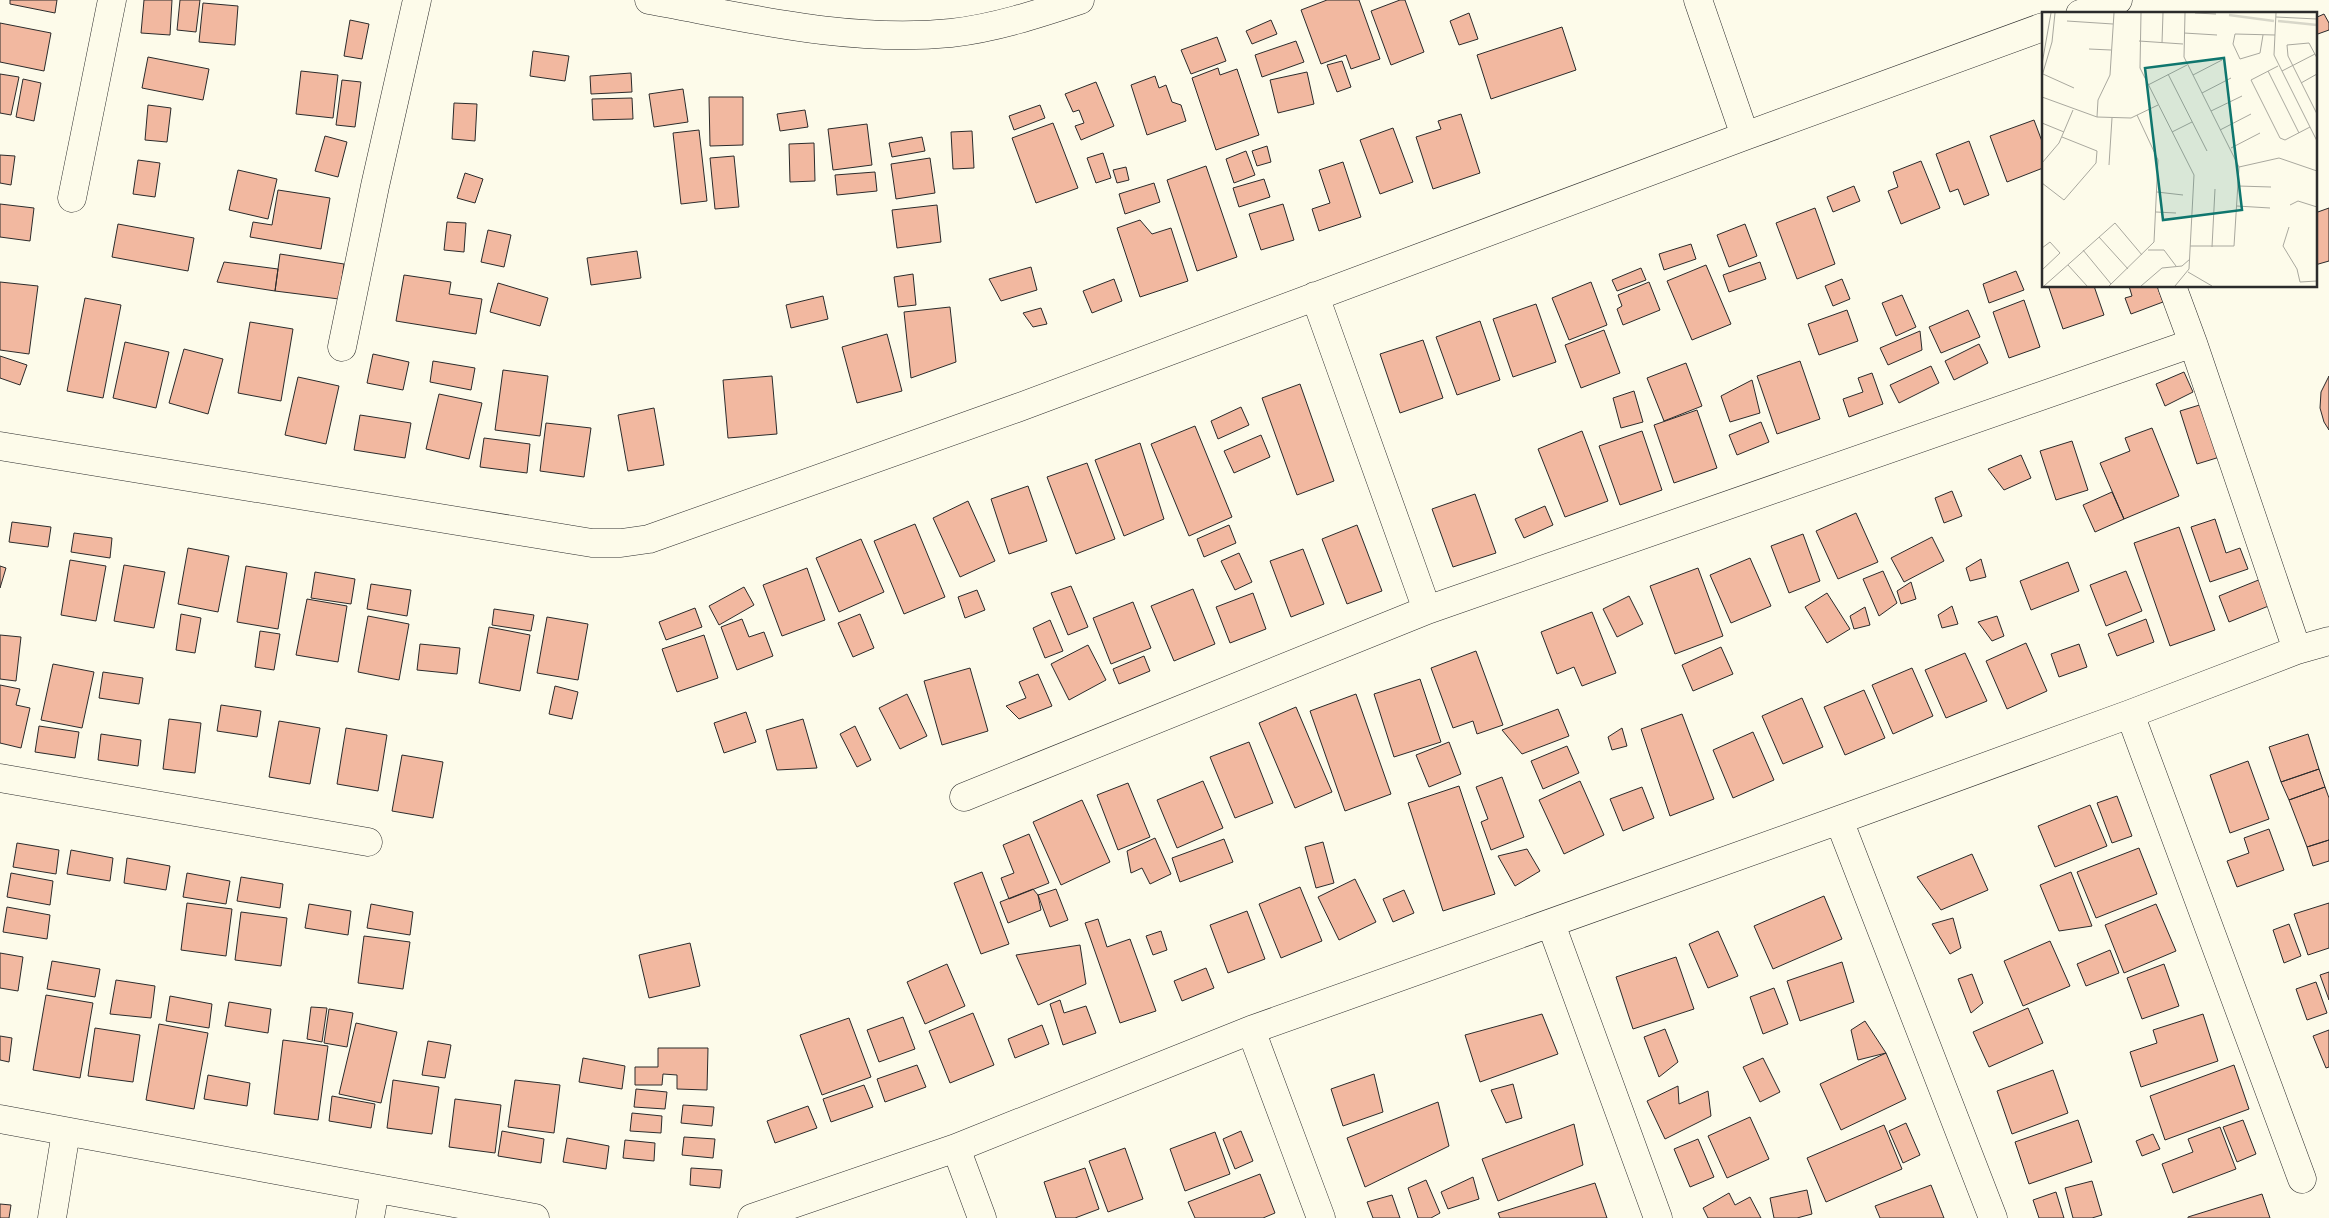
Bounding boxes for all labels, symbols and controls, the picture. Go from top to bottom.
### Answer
inset map [2042,12,2316,288]

